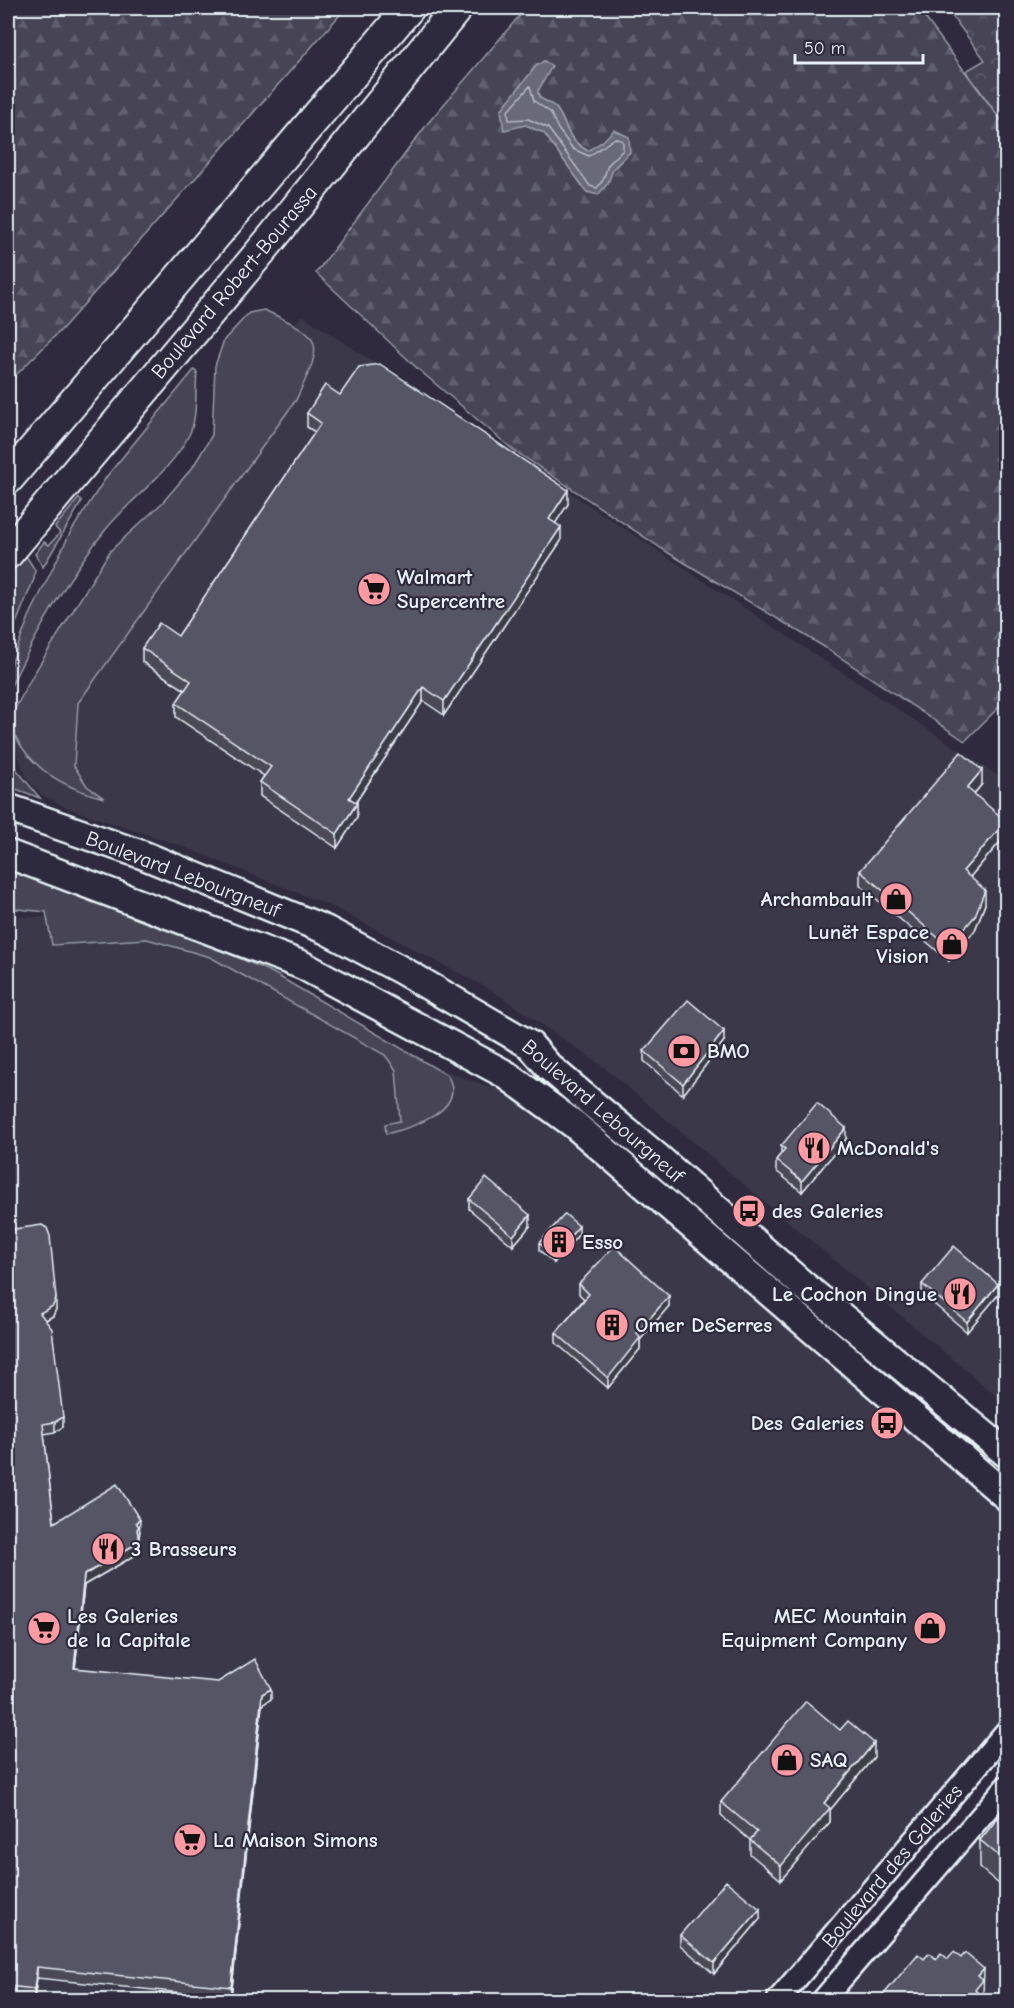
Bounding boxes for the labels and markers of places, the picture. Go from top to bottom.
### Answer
place label: Walmart Supercentre [397,565,505,613]
supermarket icon: Walmart Supercentre [356,571,392,607]
shop icon: Archambault [878,881,914,917]
place label: Archambault [761,887,874,911]
place label: Lunët Espace Vision [808,920,929,968]
shop icon: Lunët Espace Vision [934,926,970,962]
bank icon: BMO [666,1033,702,1069]
place label: BMO [707,1039,750,1063]
restaurant icon: McDonald's [796,1130,832,1166]
place label: McDonald's [837,1136,939,1160]
bus stop icon: des Galeries [731,1193,767,1229]
place label: des Galeries [772,1199,883,1223]
building icon: Esso [541,1224,577,1260]
place label: Esso [582,1230,623,1254]
restaurant icon: Le Cochon Dingue [942,1276,978,1312]
place label: Le Cochon Dingue [772,1282,937,1306]
building icon: Omer DeSerres [594,1307,630,1343]
place label: Omer DeSerres [635,1313,772,1337]
bus stop icon: Des Galeries [869,1405,905,1441]
place label: Des Galeries [751,1411,864,1435]
restaurant icon: 3 Brasseurs [90,1531,126,1567]
place label: 3 Brasseurs [131,1537,237,1561]
place label: Les Galeries de la Capitale [67,1604,191,1652]
place label: MEC Mountain Equipment Company [721,1604,907,1652]
supermarket icon: Les Galeries de la Capitale [26,1610,62,1646]
shop icon: MEC Mountain Equipment Company [912,1610,948,1646]
shop icon: SAQ [769,1742,805,1778]
place label: SAQ [810,1748,847,1772]
supermarket icon: La Maison Simons [172,1822,208,1858]
place label: La Maison Simons [213,1828,378,1852]

